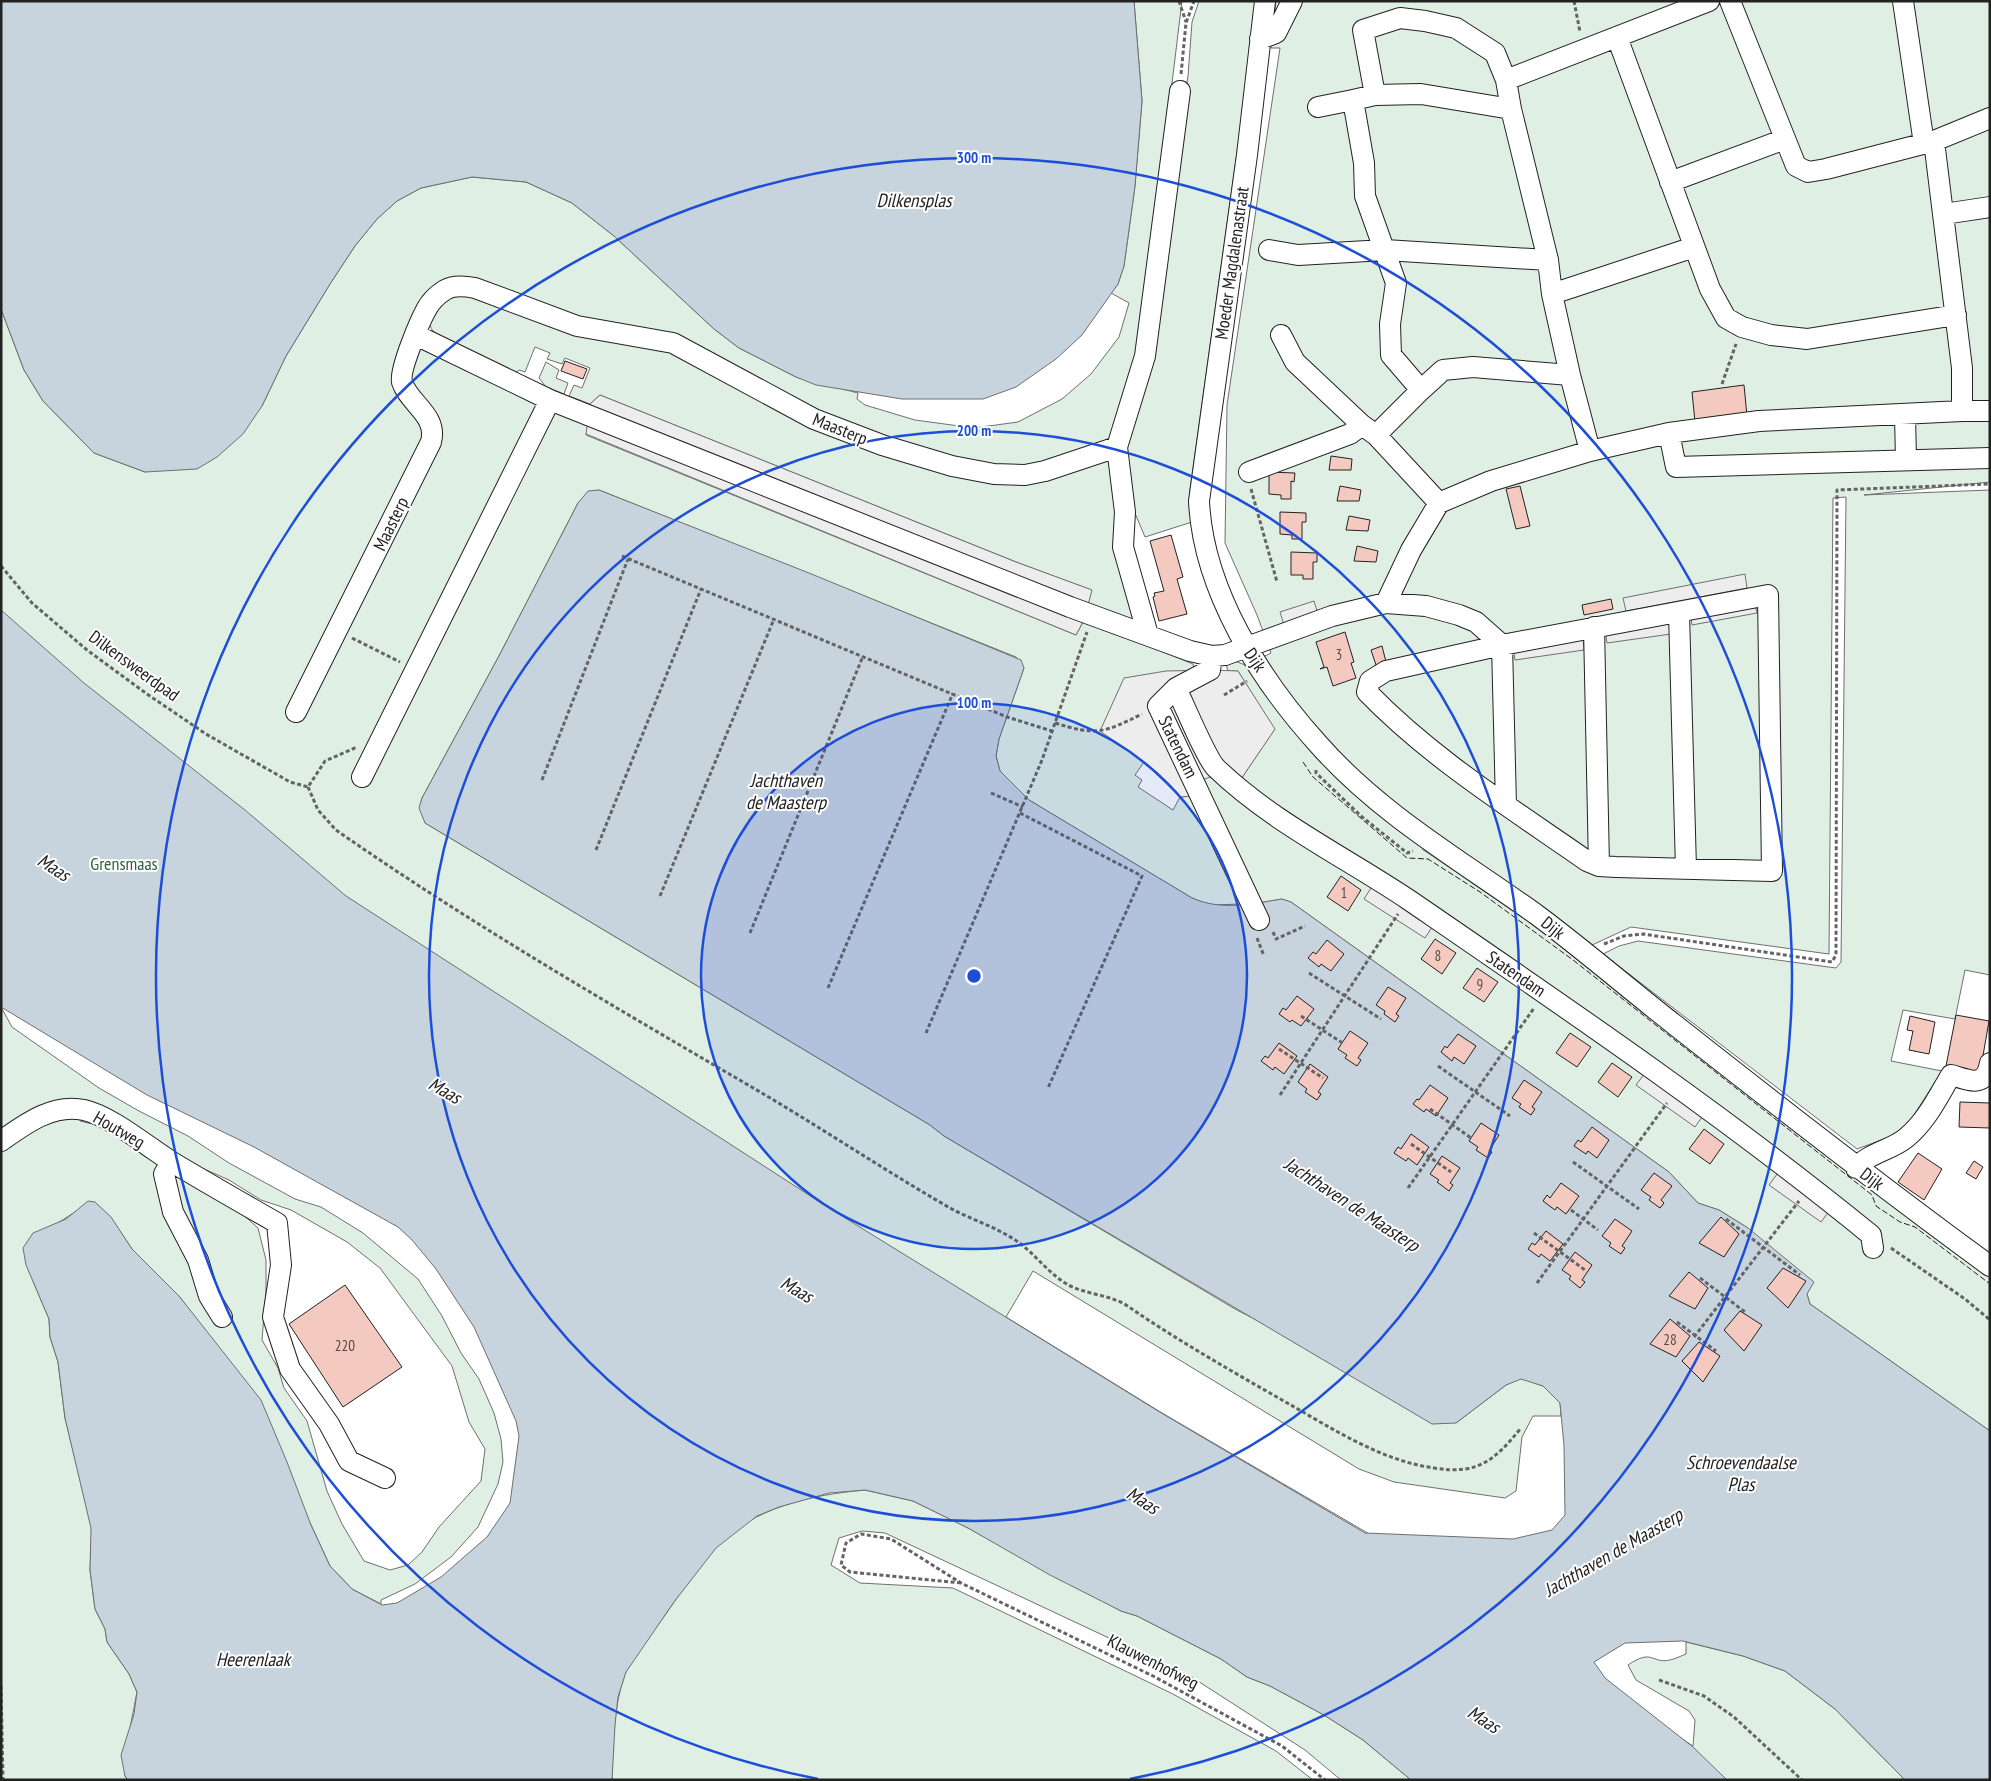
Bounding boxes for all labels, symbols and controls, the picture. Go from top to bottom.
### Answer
text: 300 m [957,148,991,167]
street label: Moeder Magdalenastraat [1209,185,1254,341]
water label: Dilkensplas [876,188,953,212]
street label: Maasterp [809,407,871,450]
text: 200 m [957,421,991,440]
street label: Maasterp [368,493,413,554]
street label: Dilkensweerdpad [84,625,184,706]
street label: Dijk [1239,643,1272,676]
house number: 3 [1336,645,1342,664]
text: 100 m [957,693,991,712]
street label: Statendam [1153,712,1203,782]
water label: Jachthaven de Maasterp [746,768,828,814]
water label: Maas [33,848,76,887]
park label: Grensmaas [90,852,158,875]
house number: 1 [1341,883,1347,902]
street label: Dijk [1537,911,1570,944]
street label: Statendam [1482,945,1550,1002]
house number: 8 [1435,946,1441,965]
centre of rings [965,967,983,985]
house number: 9 [1477,975,1483,994]
water label: Maas [424,1071,467,1110]
street label: Houtweg [89,1106,149,1153]
water label: Jachthaven de Maasterp [1279,1151,1426,1258]
street label: Dijk [1856,1162,1889,1195]
water label: Maas [776,1270,819,1309]
house number: 28 [1663,1330,1677,1349]
house number: 220 [335,1336,355,1355]
water label: Schroevendaalse Plas [1686,1450,1797,1496]
water label: Maas [1122,1481,1165,1520]
water label: Jachthaven de Maasterp [1538,1502,1688,1602]
street label: Klauwenhofweg [1104,1629,1203,1694]
water label: Heerenlaak [216,1647,293,1671]
water label: Maas [1463,1700,1506,1739]

